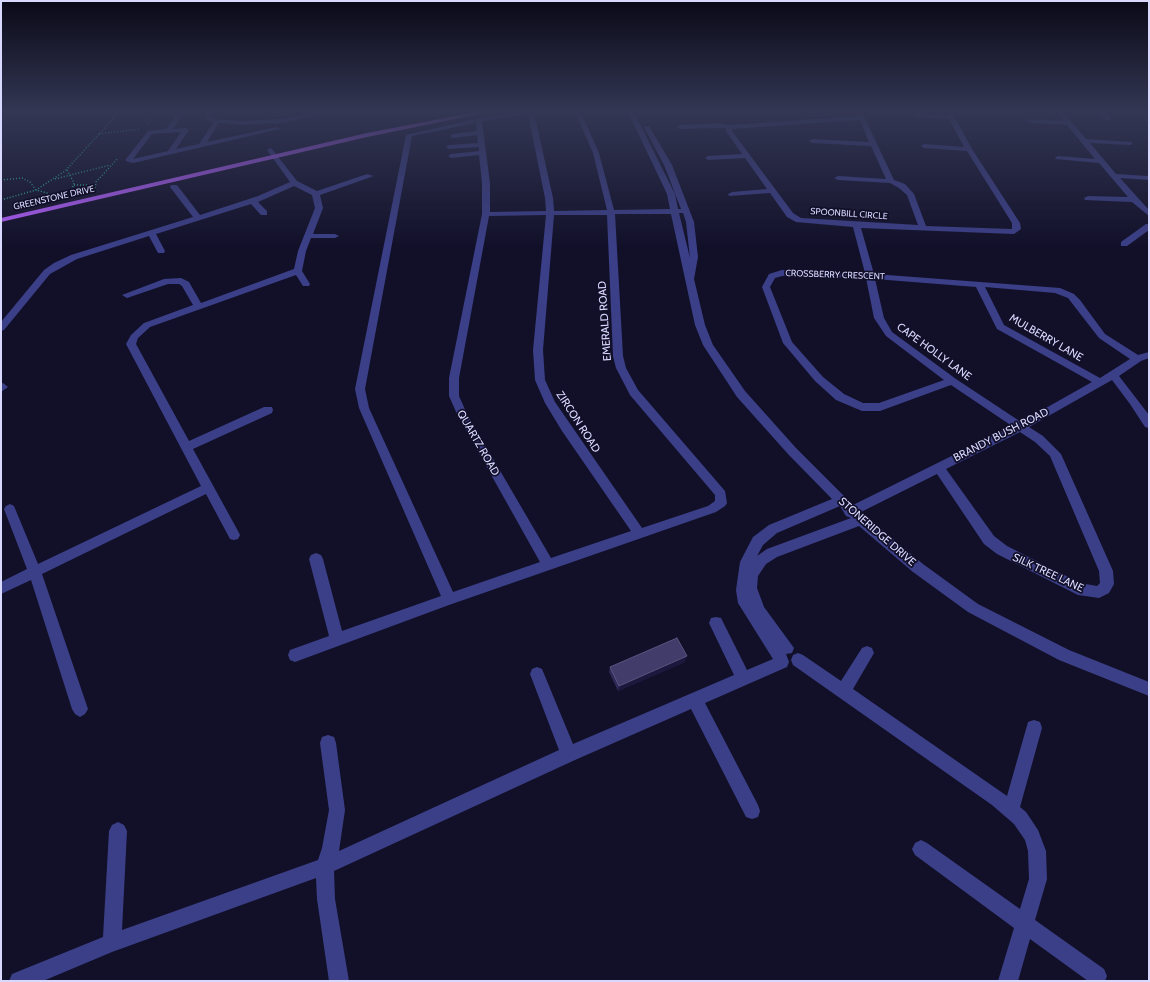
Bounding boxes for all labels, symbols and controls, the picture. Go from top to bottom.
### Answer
street label: GREENSTONE DRIVE [13,183,95,213]
street label: SPOONBILL CIRCLE [810,206,888,222]
street label: CROSSBERRY CRESCENT [785,268,885,282]
street label: EMERALD ROAD [596,281,614,361]
street label: MULBERRY LANE [1007,312,1085,364]
street label: CAPE HOLLY LANE [894,320,974,384]
street label: ZIRCON ROAD [553,389,603,455]
street label: BRANDY BUSH ROAD [951,405,1051,465]
street label: QUARTZ ROAD [454,408,502,478]
street label: STONERIDGE DRIVE [836,495,918,569]
street label: SILK TREE LANE [1010,551,1086,595]

